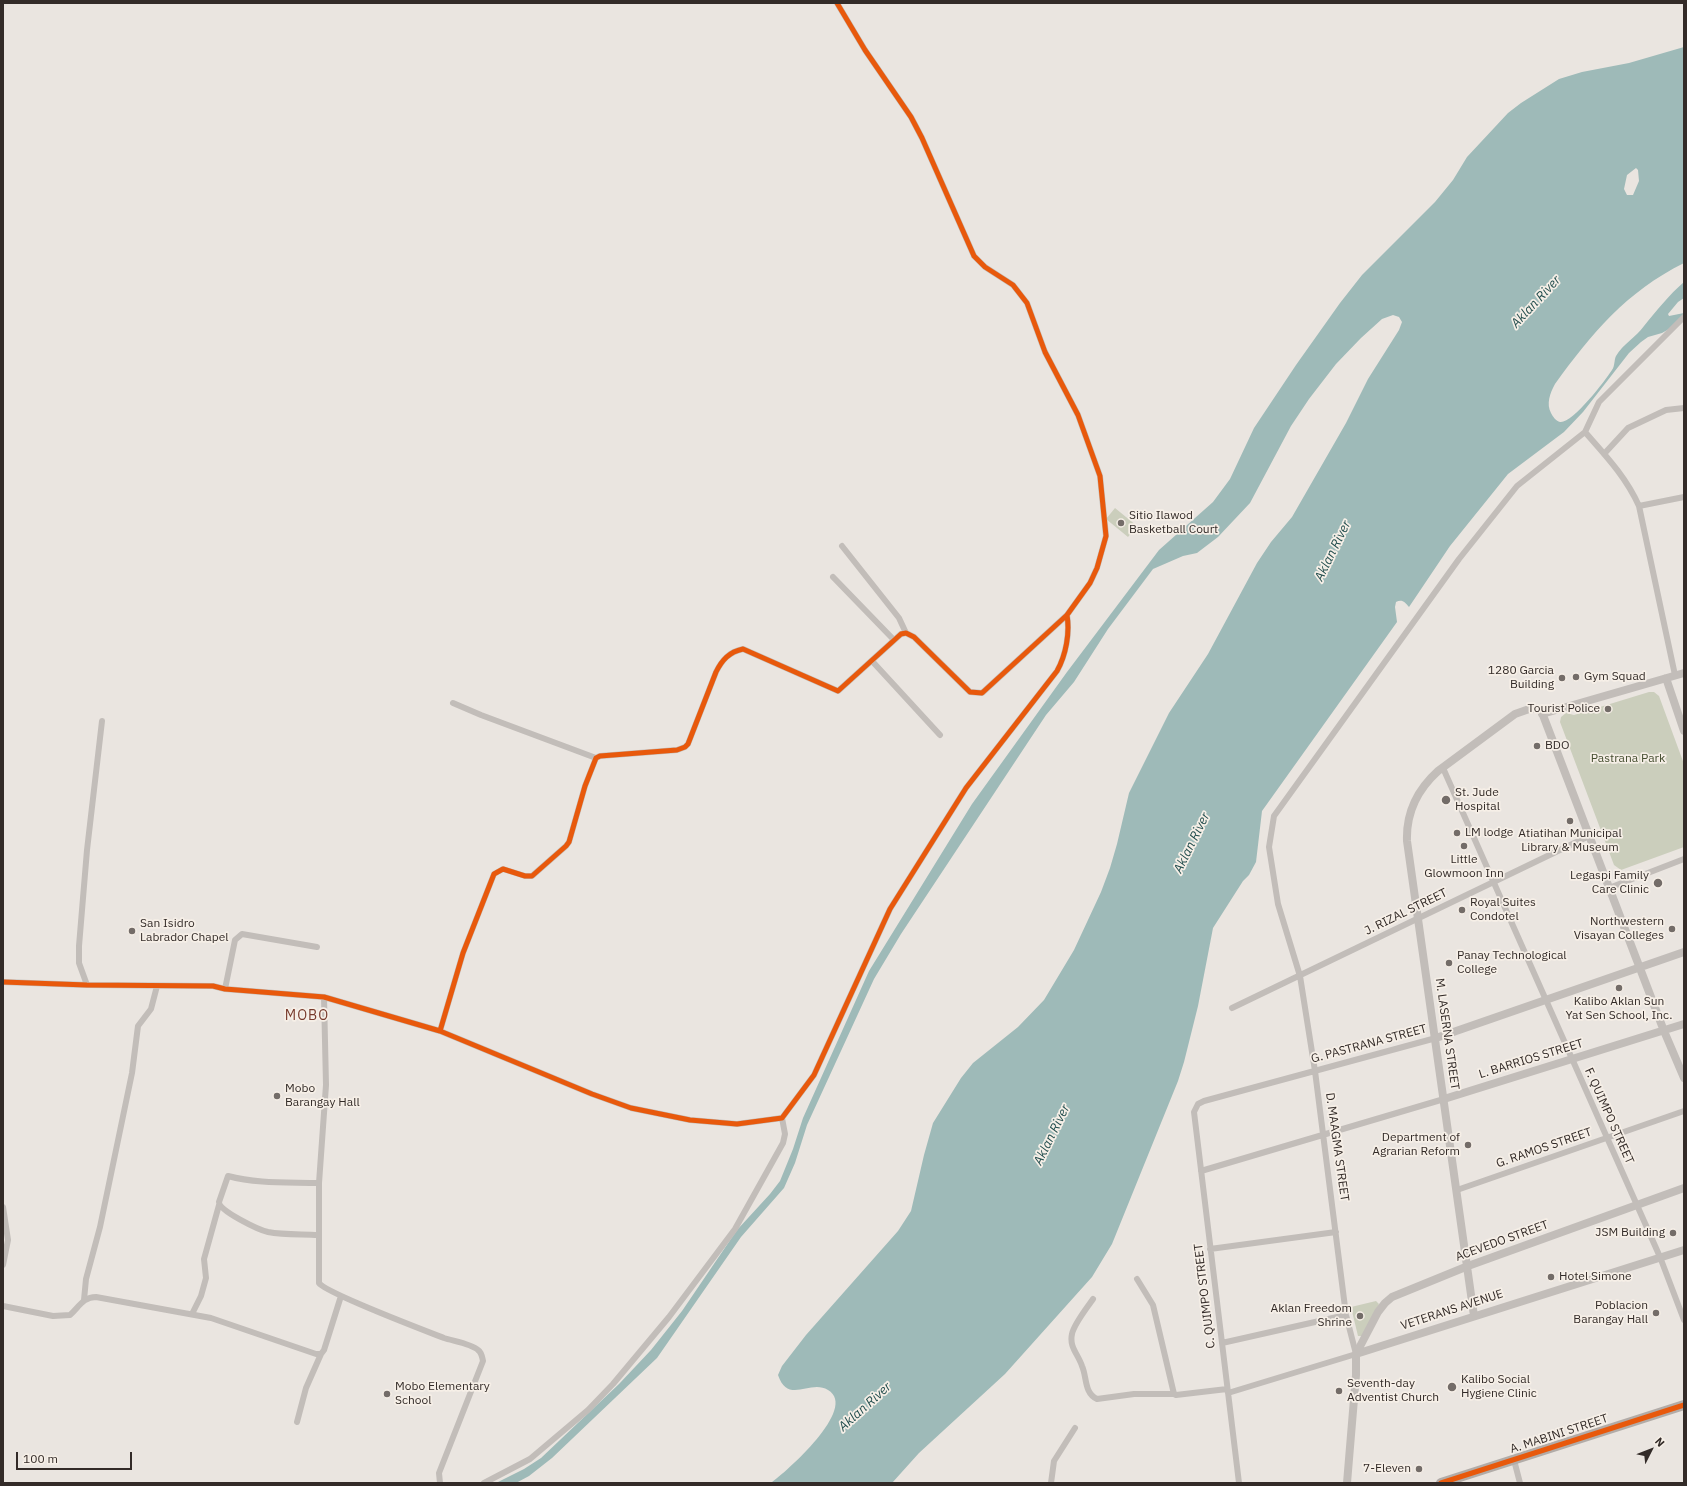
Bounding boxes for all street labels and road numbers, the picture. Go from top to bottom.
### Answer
street label: J. RIZAL STREET [1362,886,1450,938]
street label: M. LASERNA STREET [1432,977,1462,1091]
street label: G. PASTRANA STREET [1310,1022,1428,1066]
street label: L. BARRIOS STREET [1477,1036,1585,1082]
street label: F. QUIMPO STREET [1581,1066,1637,1166]
street label: D. MAAGMA STREET [1322,1092,1352,1202]
street label: G. RAMOS STREET [1494,1125,1594,1171]
street label: ACEVEDO STREET [1454,1218,1550,1264]
street label: C. QUIMPO STREET [1191,1243,1219,1349]
street label: VETERANS AVENUE [1399,1287,1505,1333]
street label: A. MABINI STREET [1508,1411,1610,1457]

